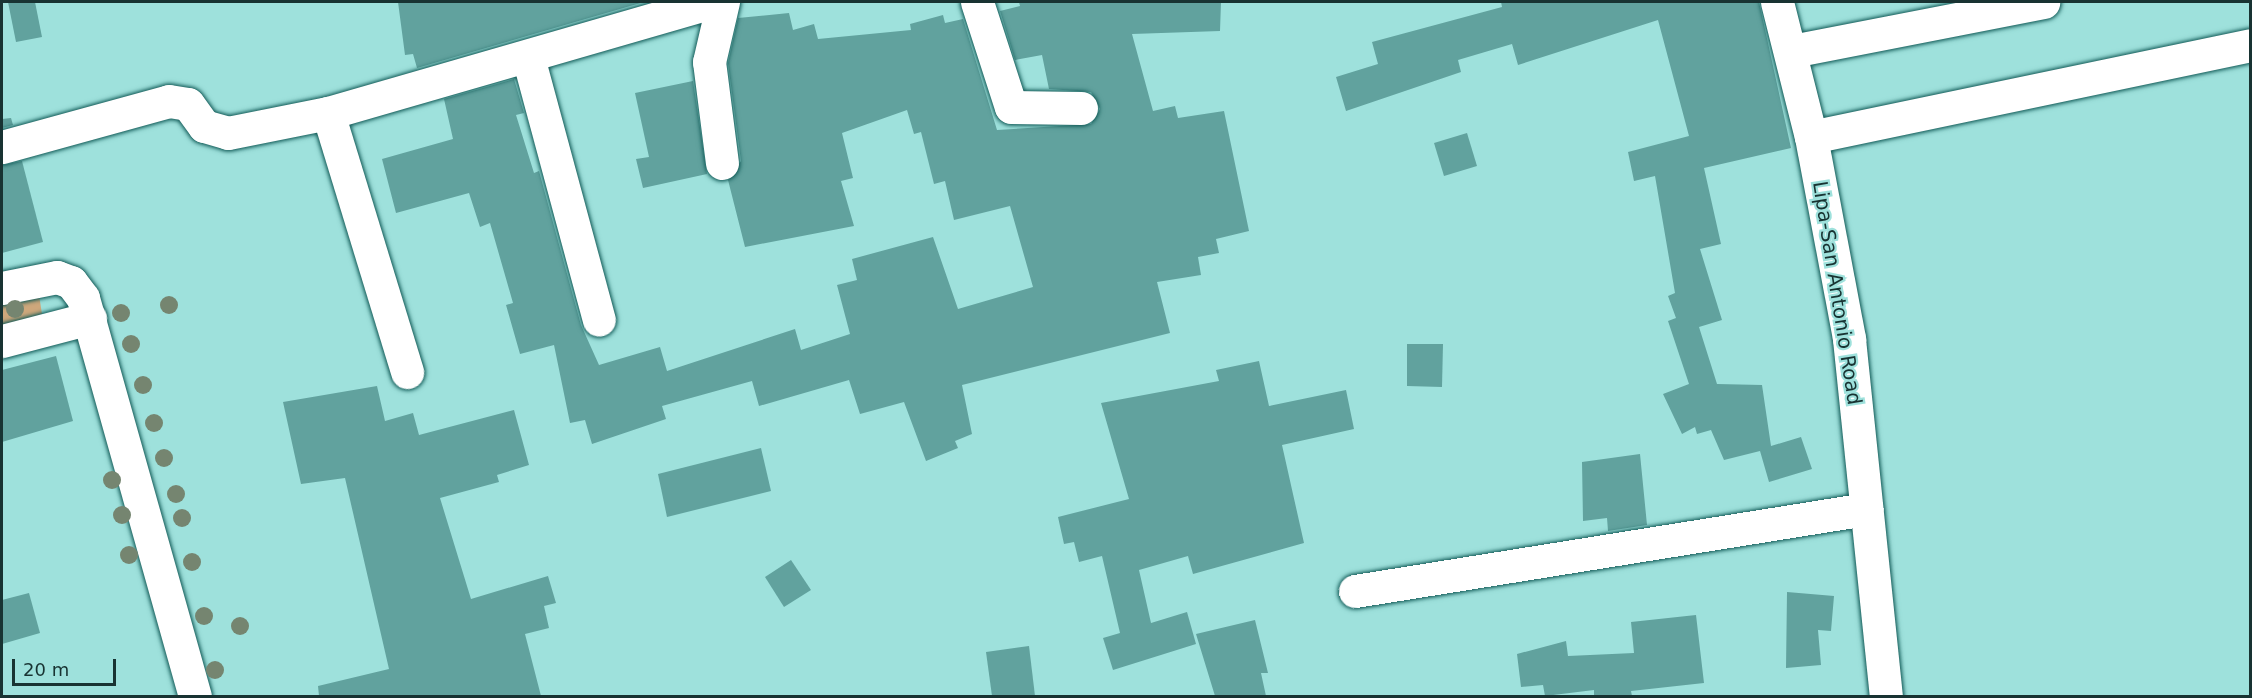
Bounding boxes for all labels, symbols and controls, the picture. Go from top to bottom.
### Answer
street label: Lipa-San Antonio Road [1807,179,1867,407]
scale bar [15,647,118,685]
text: 20 m [23,659,69,680]

